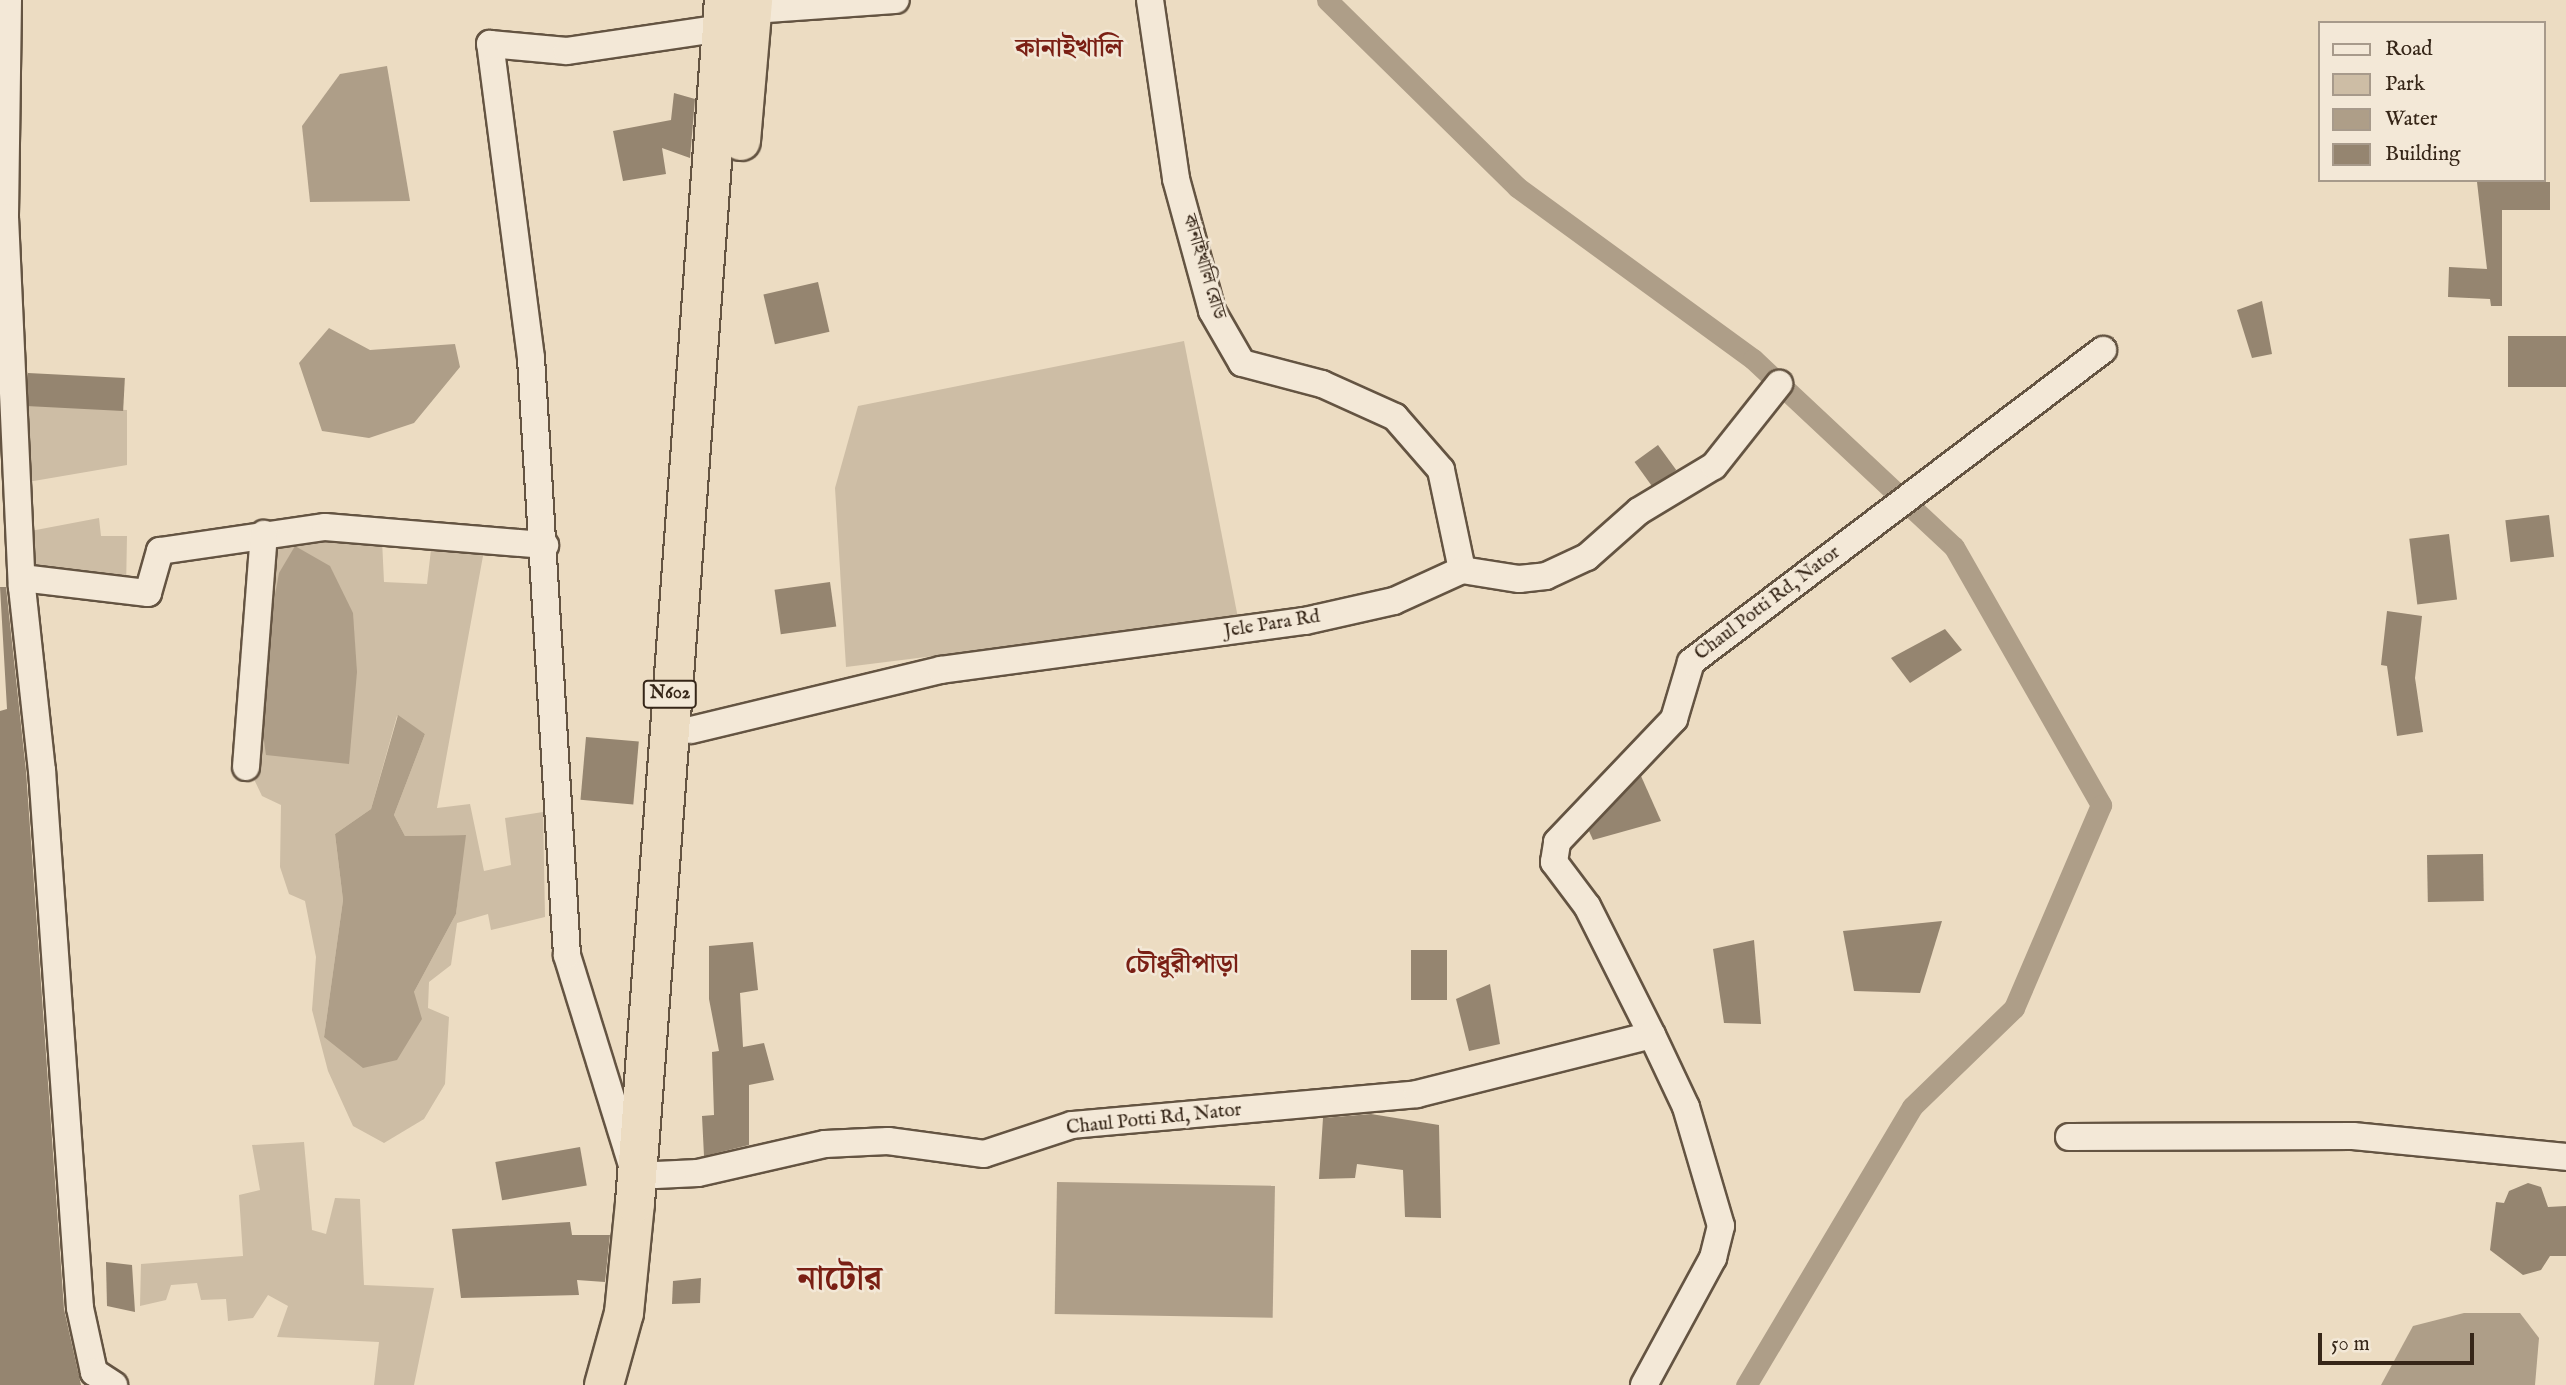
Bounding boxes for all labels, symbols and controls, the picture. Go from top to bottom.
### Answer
legend [2318,21,2545,182]
district label: কানাইখালি [1015,33,1123,65]
text: Road [2385,36,2432,63]
text: Park [2385,71,2425,98]
text: Water [2385,106,2437,133]
text: Building [2385,141,2460,168]
street label: কানাইখালি রোড [1176,212,1230,322]
street label: Chaul Potti Rd, Nator [1691,542,1845,666]
street label: Jele Para Rd [1222,606,1322,644]
road number: N602 [642,680,698,708]
district label: চৌধুরীপাড়া [1125,949,1239,981]
street label: Chaul Potti Rd, Nator [1065,1099,1243,1141]
district label: নাটোর [798,1261,882,1301]
scale bar [2321,1318,2477,1362]
text: 50 m [2331,1331,2370,1358]

